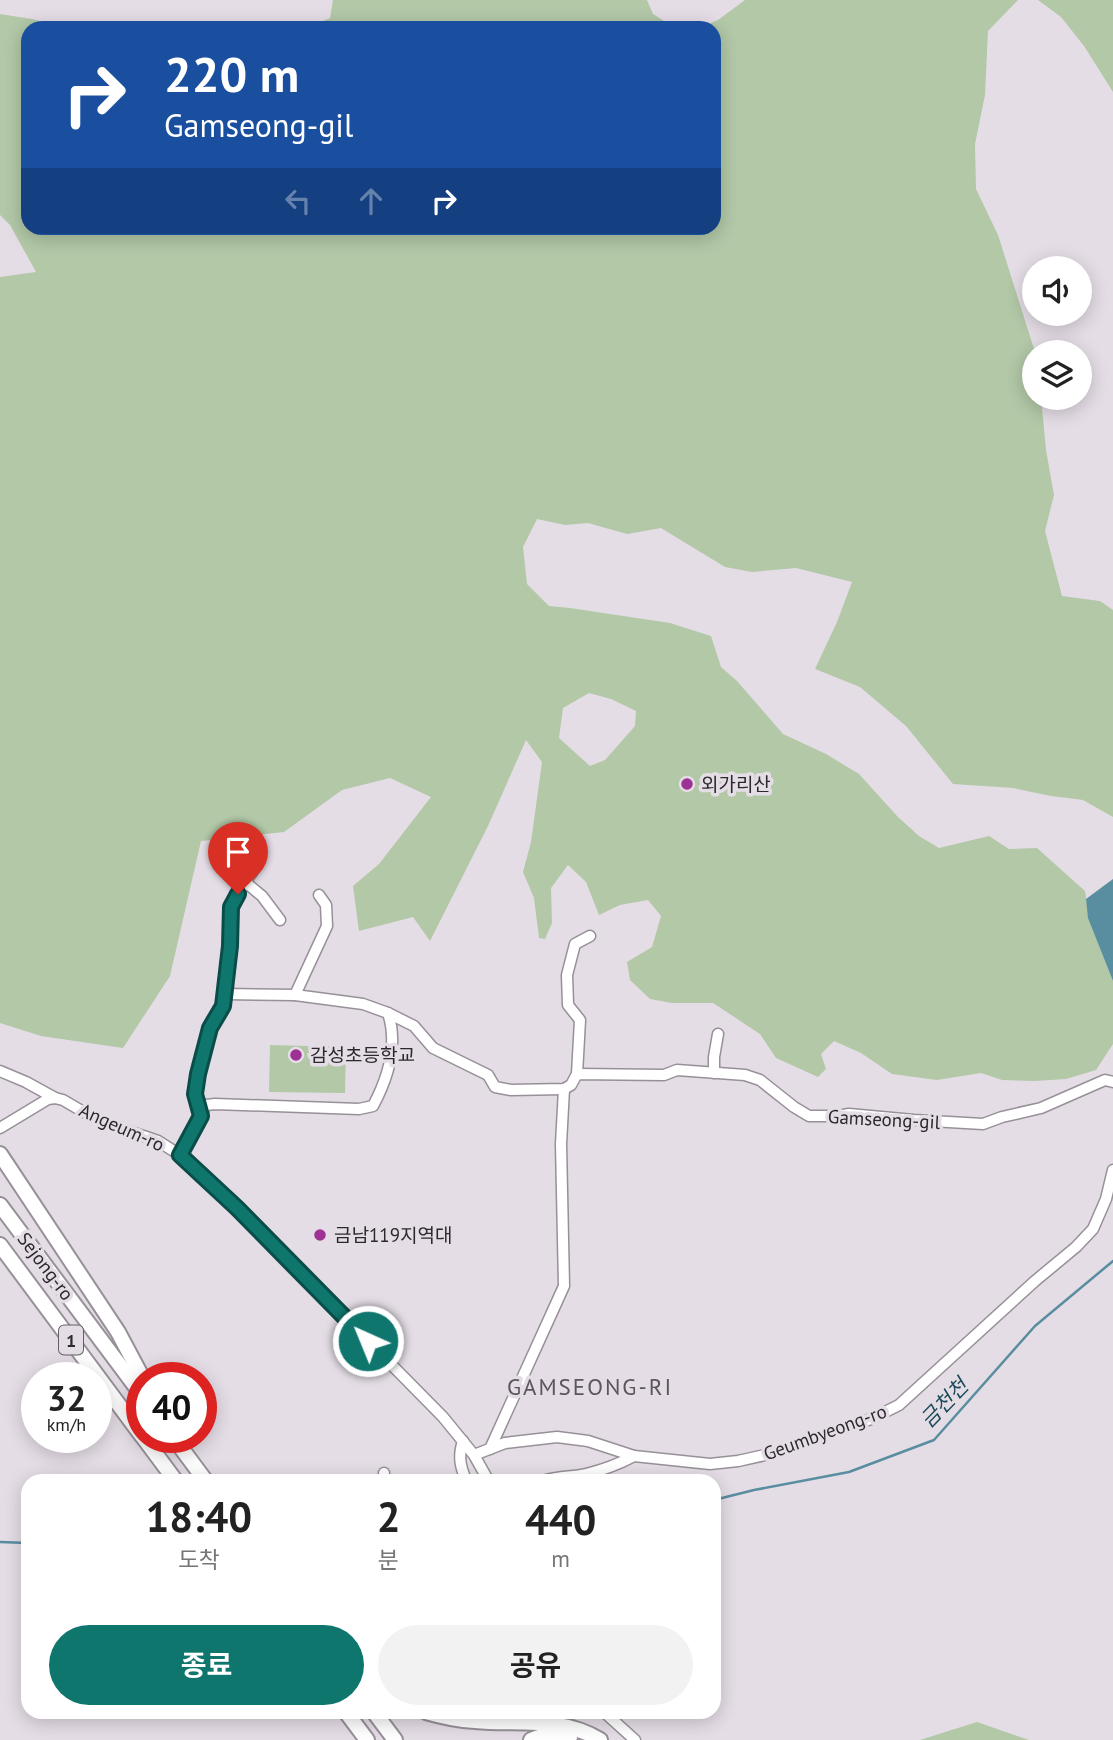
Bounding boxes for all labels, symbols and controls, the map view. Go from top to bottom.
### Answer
text: 220 m [164,42,299,106]
icon: right [49,49,140,140]
text: Gamseong-gil [164,104,353,146]
icon: left [279,182,317,220]
icon: ahead [352,182,390,220]
icon: right [425,182,463,220]
map controls [1022,256,1092,410]
button: sound [1022,256,1092,326]
button: layers [1022,340,1092,410]
place label: 외가리산 [701,772,771,796]
marker: 외가리산 [679,776,695,792]
pin [208,822,268,894]
icon: arrive [219,833,257,871]
place label: 감성초등학교 [310,1043,415,1067]
marker: 감성초등학교 [288,1047,304,1063]
street label: Angeum-ro [76,1098,168,1156]
street label: Gamseong-gil [827,1104,941,1134]
place label: 금남119지역대 [334,1223,452,1247]
street label: Sejong-ro [13,1227,79,1305]
marker: 금남119지역대 [312,1227,328,1243]
position arrow [331,1304,405,1378]
road number: 1 [59,1325,83,1354]
speed limit sign: 40 [126,1362,217,1453]
water label: 금천천 [914,1371,976,1433]
district label: GAMSEONG-RI [507,1372,673,1401]
text: 32 [47,1375,86,1421]
street label: Geumbyeong-ro [760,1399,890,1465]
text: km/h [47,1413,86,1436]
text: 18:40 [146,1489,252,1544]
text: 2 [377,1489,400,1544]
text: 440 [525,1492,596,1547]
text: m [551,1544,570,1573]
text: 도착 [178,1545,220,1574]
text: 분 [378,1545,399,1574]
button: 종료 [49,1625,364,1705]
button: 공유 [378,1625,693,1705]

